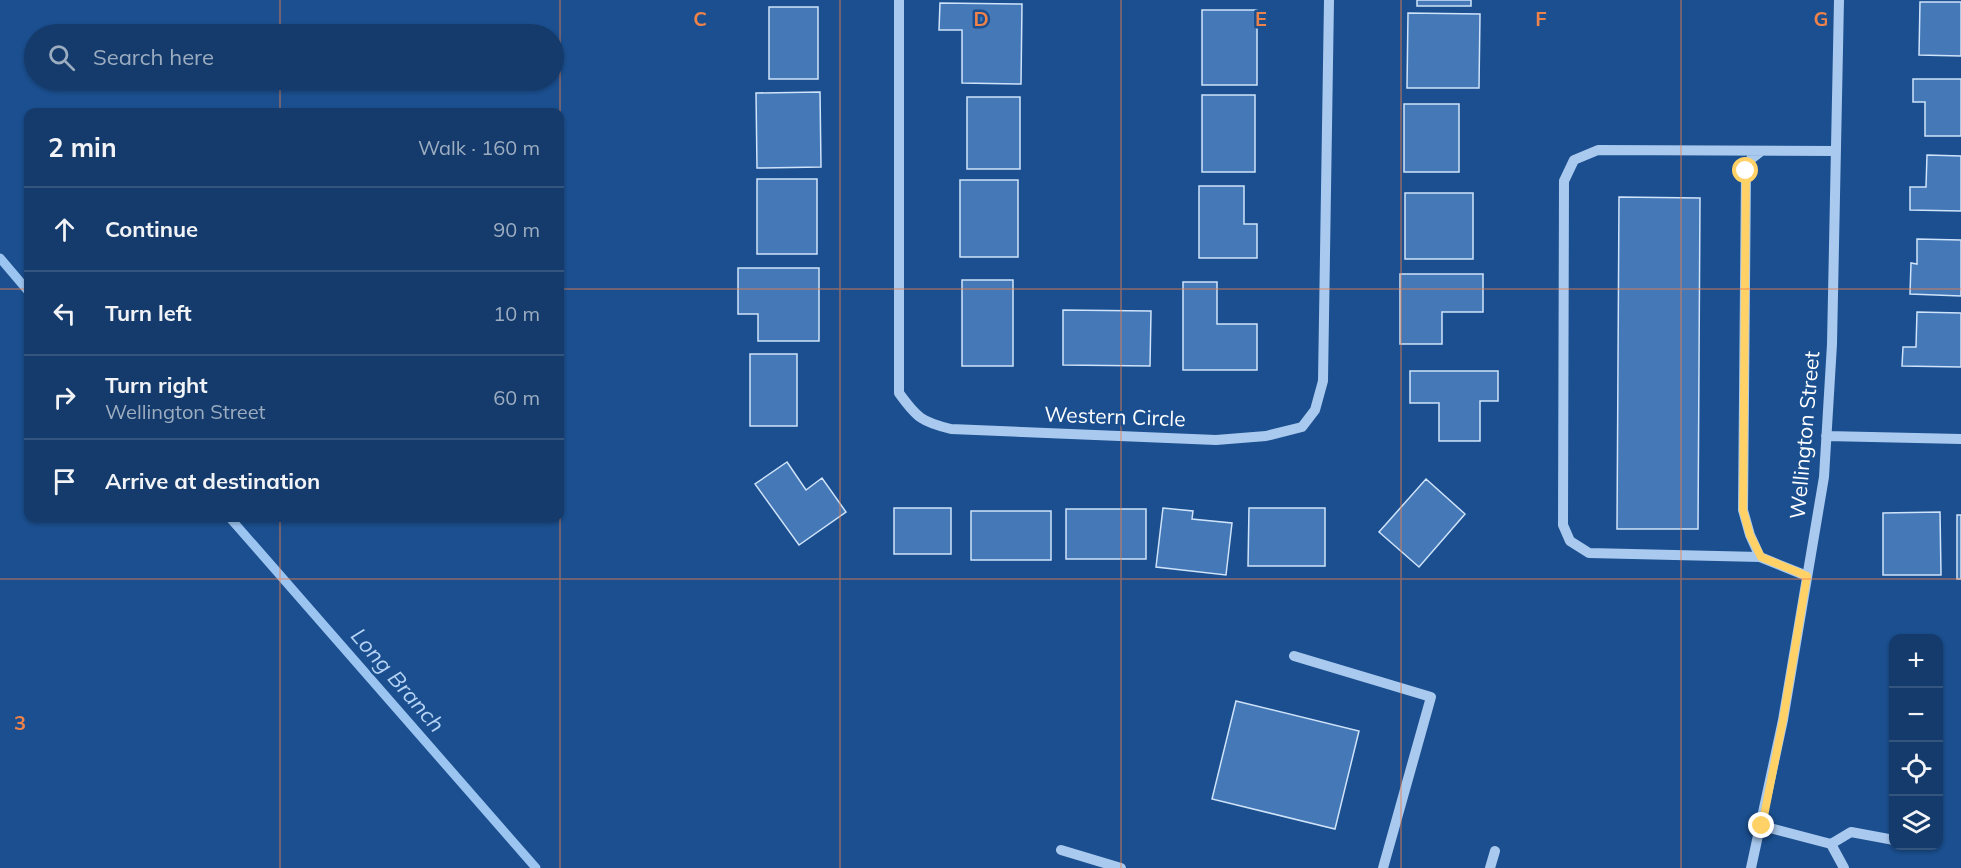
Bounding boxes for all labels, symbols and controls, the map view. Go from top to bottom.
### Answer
text: C [693,6,707,31]
text: D [973,6,989,31]
text: E [1255,6,1267,31]
text: F [1535,6,1547,31]
text: G [1814,6,1828,31]
search box [24,24,564,90]
icon: search [45,41,78,74]
text: Search here [93,43,214,71]
text: 2 min [48,131,117,164]
text: Walk · 160 m [418,135,540,160]
route start [1732,157,1758,183]
icon: ahead [48,213,81,246]
text: Continue [105,215,198,243]
text: 90 m [493,217,540,242]
icon: left [48,297,81,330]
text: Turn left [105,299,192,327]
text: 10 m [493,301,540,326]
street label: Wellington Street [1784,350,1824,520]
text: Turn right [105,371,208,399]
icon: right [48,381,81,414]
text: 60 m [493,385,540,410]
text: Wellington Street [105,399,266,424]
street label: Western Circle [1044,401,1186,431]
icon: arrive [48,465,81,498]
text: Arrive at destination [105,467,320,495]
water label: Long Branch [345,622,451,738]
map controls [1889,634,1943,850]
button: + [1889,634,1943,688]
button: − [1889,688,1943,742]
text: 3 [14,710,26,735]
button: locate [1889,742,1943,796]
button: layers [1889,796,1943,850]
route end [1748,812,1774,838]

